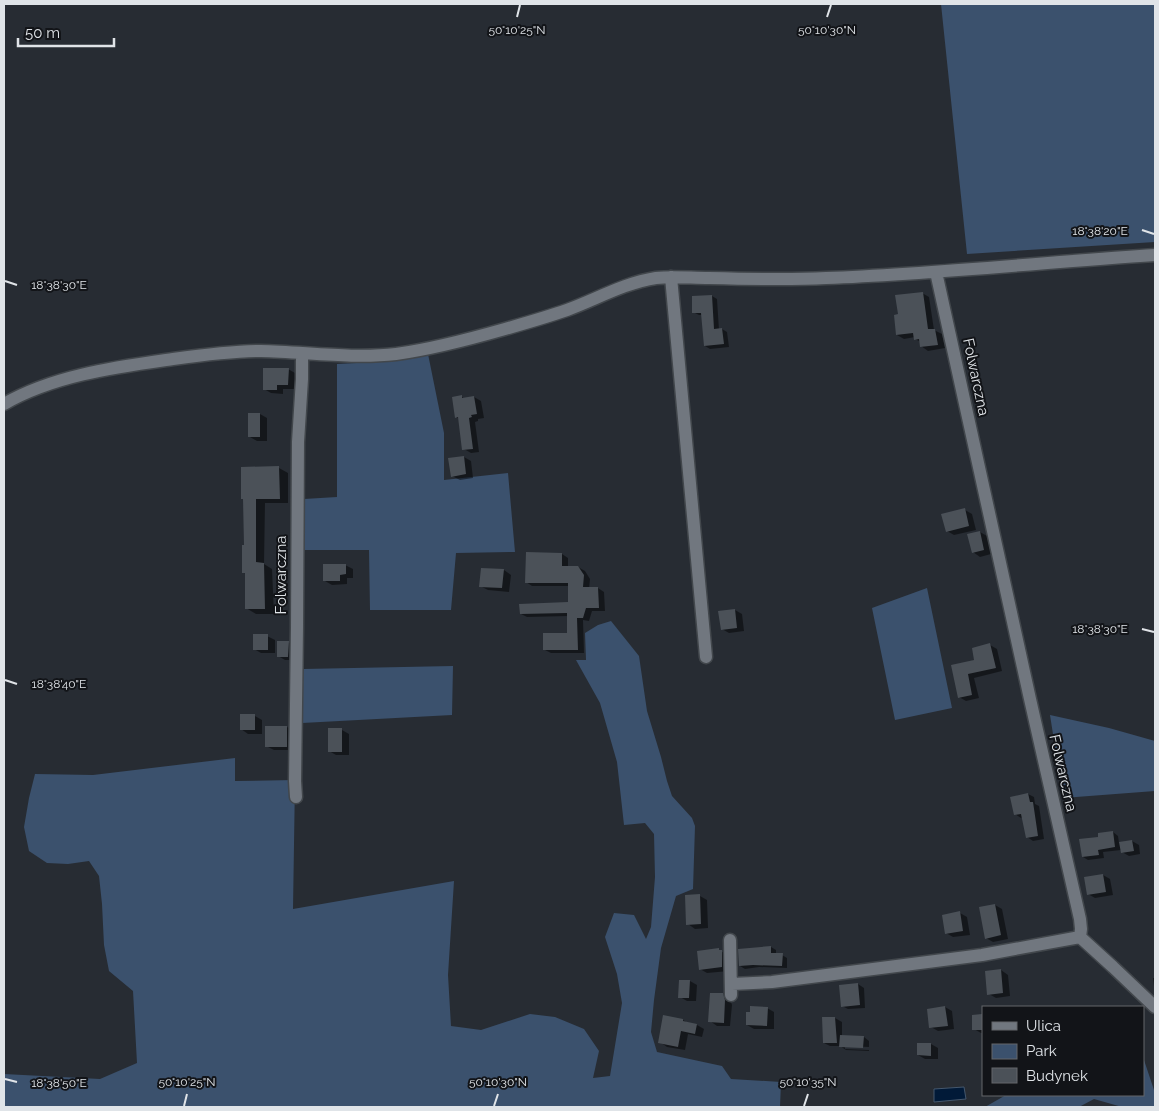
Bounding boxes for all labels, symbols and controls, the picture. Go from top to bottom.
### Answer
scale bar [18,15,114,47]
text: 50°10'25"N [488,23,546,37]
text: 50°10'30"N [798,23,856,37]
text: 50 m [25,24,60,42]
text: 18°38'20"E [1072,224,1128,238]
text: 18°38'30"E [31,278,87,292]
street label: Folwarczna [959,337,993,417]
street label: Folwarczna [272,536,290,614]
text: 18°38'30"E [1072,622,1128,636]
text: 18°38'40"E [32,677,86,691]
street label: Folwarczna [1045,733,1081,813]
legend [982,1006,1144,1096]
text: Ulica [1026,1017,1061,1035]
text: Park [1026,1042,1057,1060]
text: Budynek [1026,1067,1088,1085]
text: 50°10'25"N [158,1075,216,1089]
text: 50°10'30"N [469,1075,527,1089]
text: 50°10'35"N [779,1075,837,1089]
text: 18°38'50"E [31,1076,87,1090]

